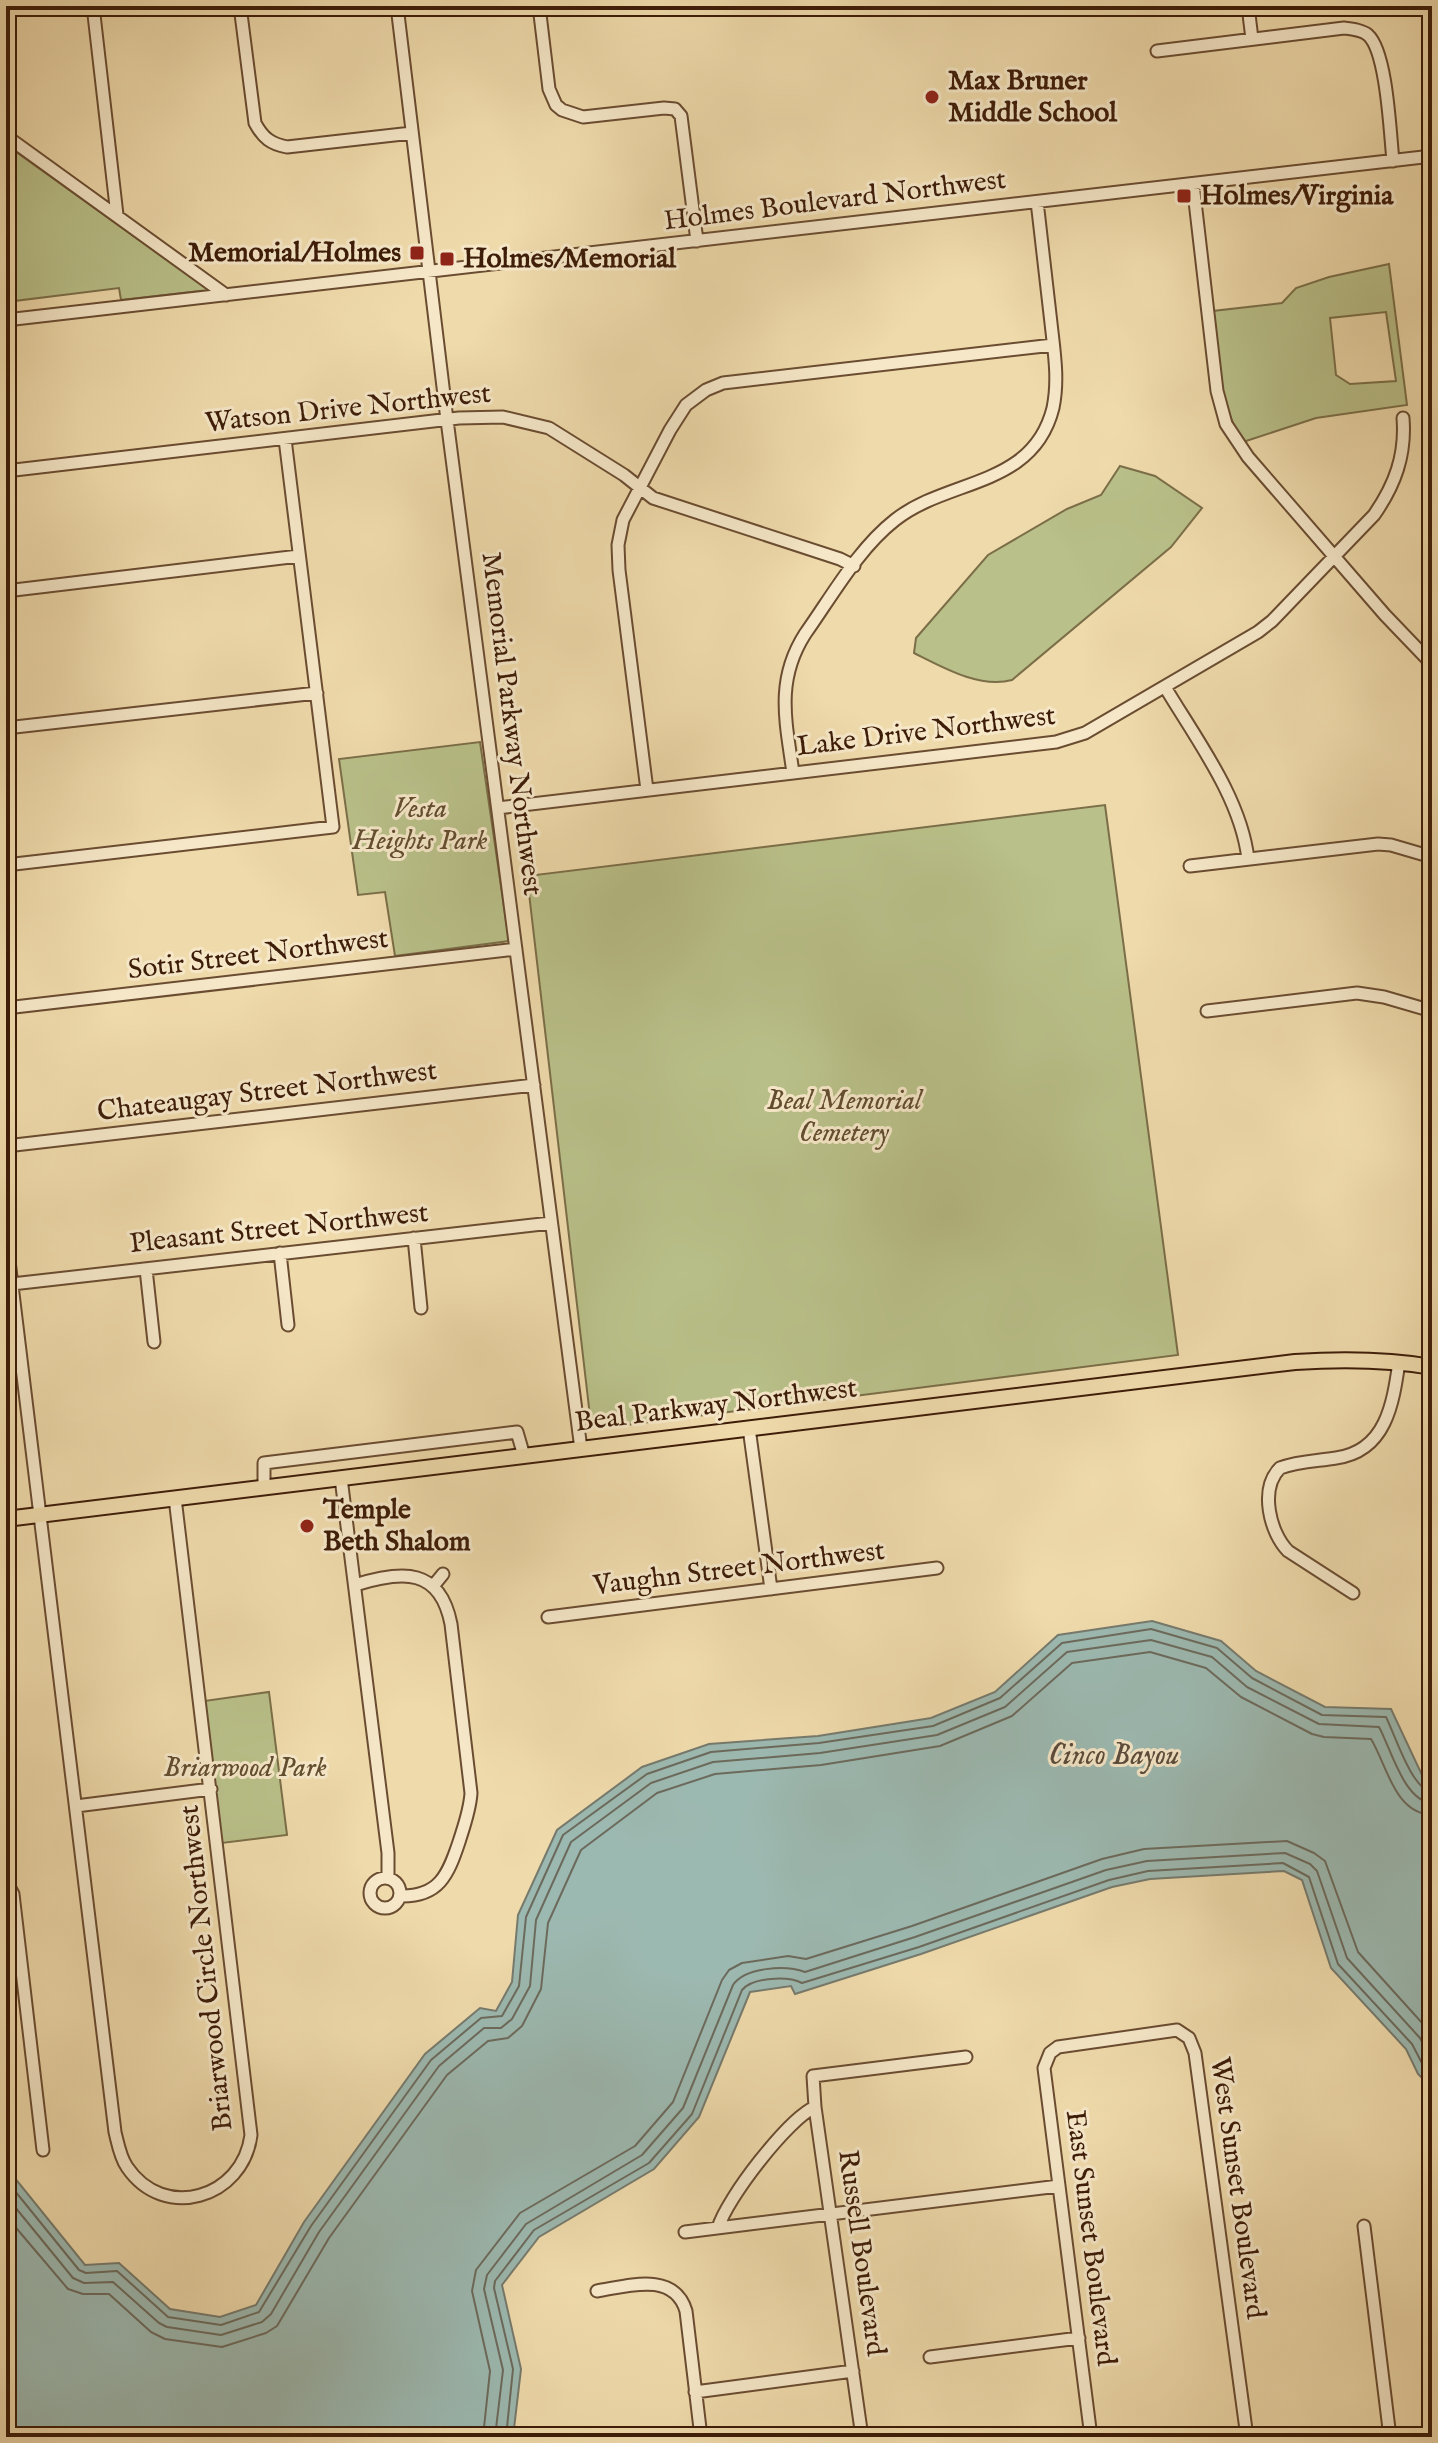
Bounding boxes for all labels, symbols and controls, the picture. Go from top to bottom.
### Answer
place label: Max Bruner Middle School [948,64,1118,131]
marker: Max Bruner Middle School [923,88,941,106]
street label: Holmes Boulevard Northwest [662,163,1008,239]
place label: Holmes/Virginia [1200,179,1394,214]
marker: Holmes/Virginia [1175,187,1193,205]
place label: Memorial/Holmes [188,236,401,271]
place label: Holmes/Memorial [463,242,677,277]
marker: Memorial/Holmes [408,244,426,262]
marker: Holmes/Memorial [438,250,456,268]
street label: Watson Drive Northwest [203,377,493,441]
street label: Memorial Parkway Northwest [473,550,549,898]
street label: Lake Drive Northwest [795,699,1058,765]
park label: Vesta Heights Park [352,792,487,859]
street label: Sotir Street Northwest [126,922,391,988]
street label: Chateaugay Street Northwest [95,1054,439,1130]
park label: Beal Memorial Cemetery [767,1084,924,1151]
street label: Pleasant Street Northwest [128,1196,431,1262]
street label: Beal Parkway Northwest [573,1371,859,1441]
place label: Temple Beth Shalom [322,1493,471,1560]
marker: Temple Beth Shalom [298,1517,316,1535]
street label: Vaughn Street Northwest [590,1534,887,1604]
water label: Cinco Bayou [1048,1737,1180,1775]
park label: Briarwood Park [163,1751,327,1786]
street label: Briarwood Circle Northwest [172,1803,242,2133]
street label: West Sunset Boulevard [1201,2055,1273,2321]
street label: East Sunset Boulevard [1057,2108,1123,2368]
street label: Russell Boulevard [829,2148,893,2358]

